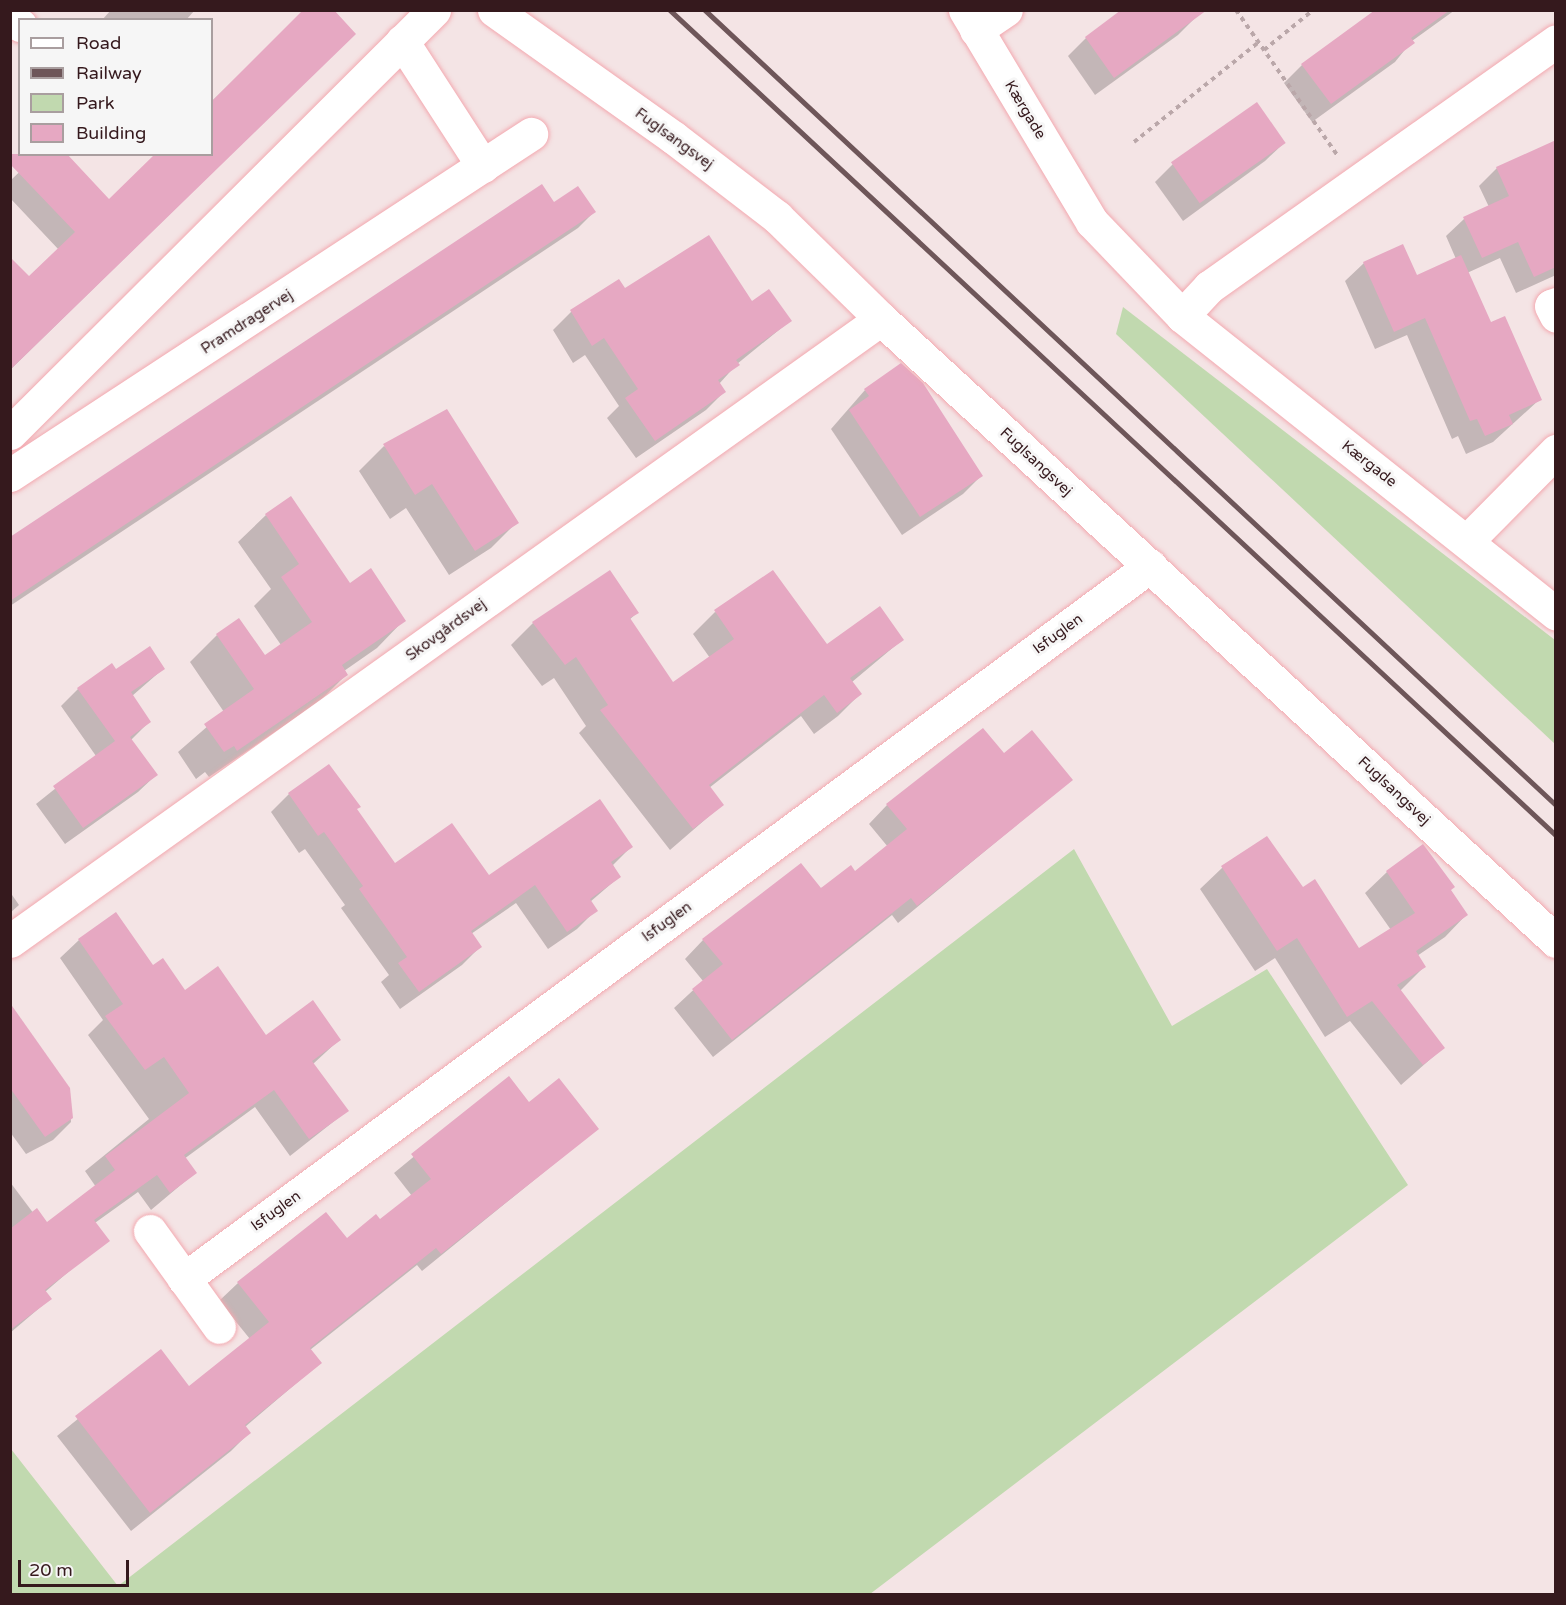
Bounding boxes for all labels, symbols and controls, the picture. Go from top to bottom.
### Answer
legend [18,18,213,156]
text: Road [76,32,121,54]
text: Railway [76,62,142,84]
street label: Kærgade [1001,77,1049,143]
text: Park [76,92,114,114]
street label: Fuglsangsvej [631,105,717,173]
text: Building [76,122,146,144]
street label: Pramdragervej [198,286,296,358]
street label: Fuglsangsvej [996,424,1076,500]
street label: Kærgade [1338,437,1400,491]
street label: Skovgårdsvej [403,595,489,665]
street label: Isfuglen [1030,610,1086,658]
street label: Fuglsangsvej [1354,753,1434,829]
street label: Isfuglen [639,898,695,946]
street label: Isfuglen [248,1187,304,1235]
scale bar [21,1548,132,1586]
text: 20 m [29,1559,73,1581]

